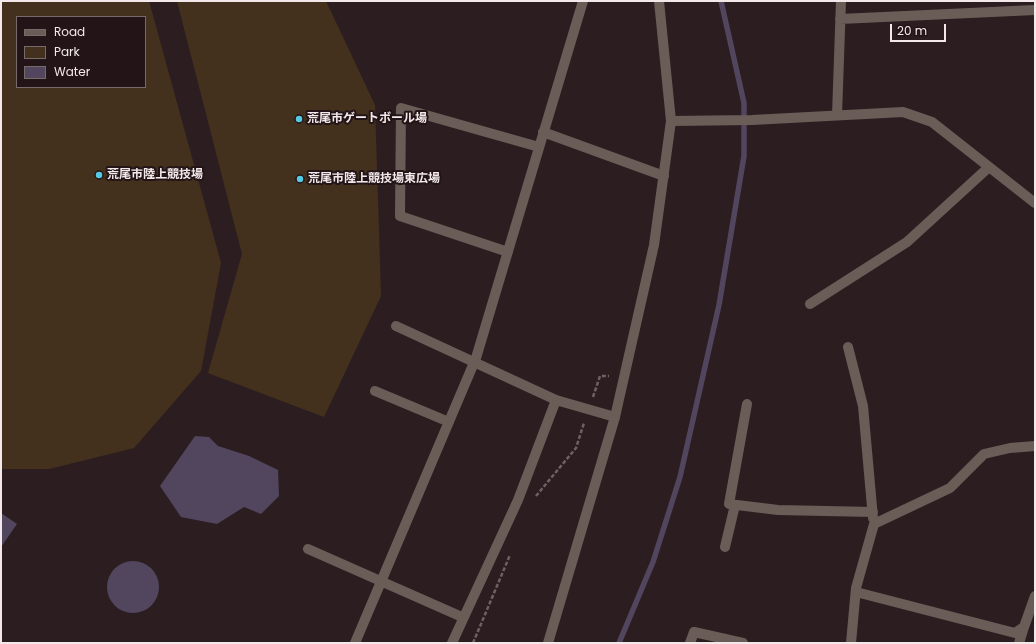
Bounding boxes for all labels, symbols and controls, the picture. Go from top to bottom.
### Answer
legend [16,16,146,88]
scale bar [892,16,948,42]
text: 20 m [897,22,927,39]
text: Road [54,23,85,40]
text: Park [54,43,80,60]
text: Water [54,63,90,80]
place label: 荒尾市ゲートボール場 [307,112,427,126]
marker: 荒尾市ゲートボール場 [294,114,304,124]
place label: 荒尾市陸上競技場 [107,168,203,182]
marker: 荒尾市陸上競技場 [94,170,104,180]
place label: 荒尾市陸上競技場東広場 [308,172,440,186]
marker: 荒尾市陸上競技場東広場 [295,174,305,184]

